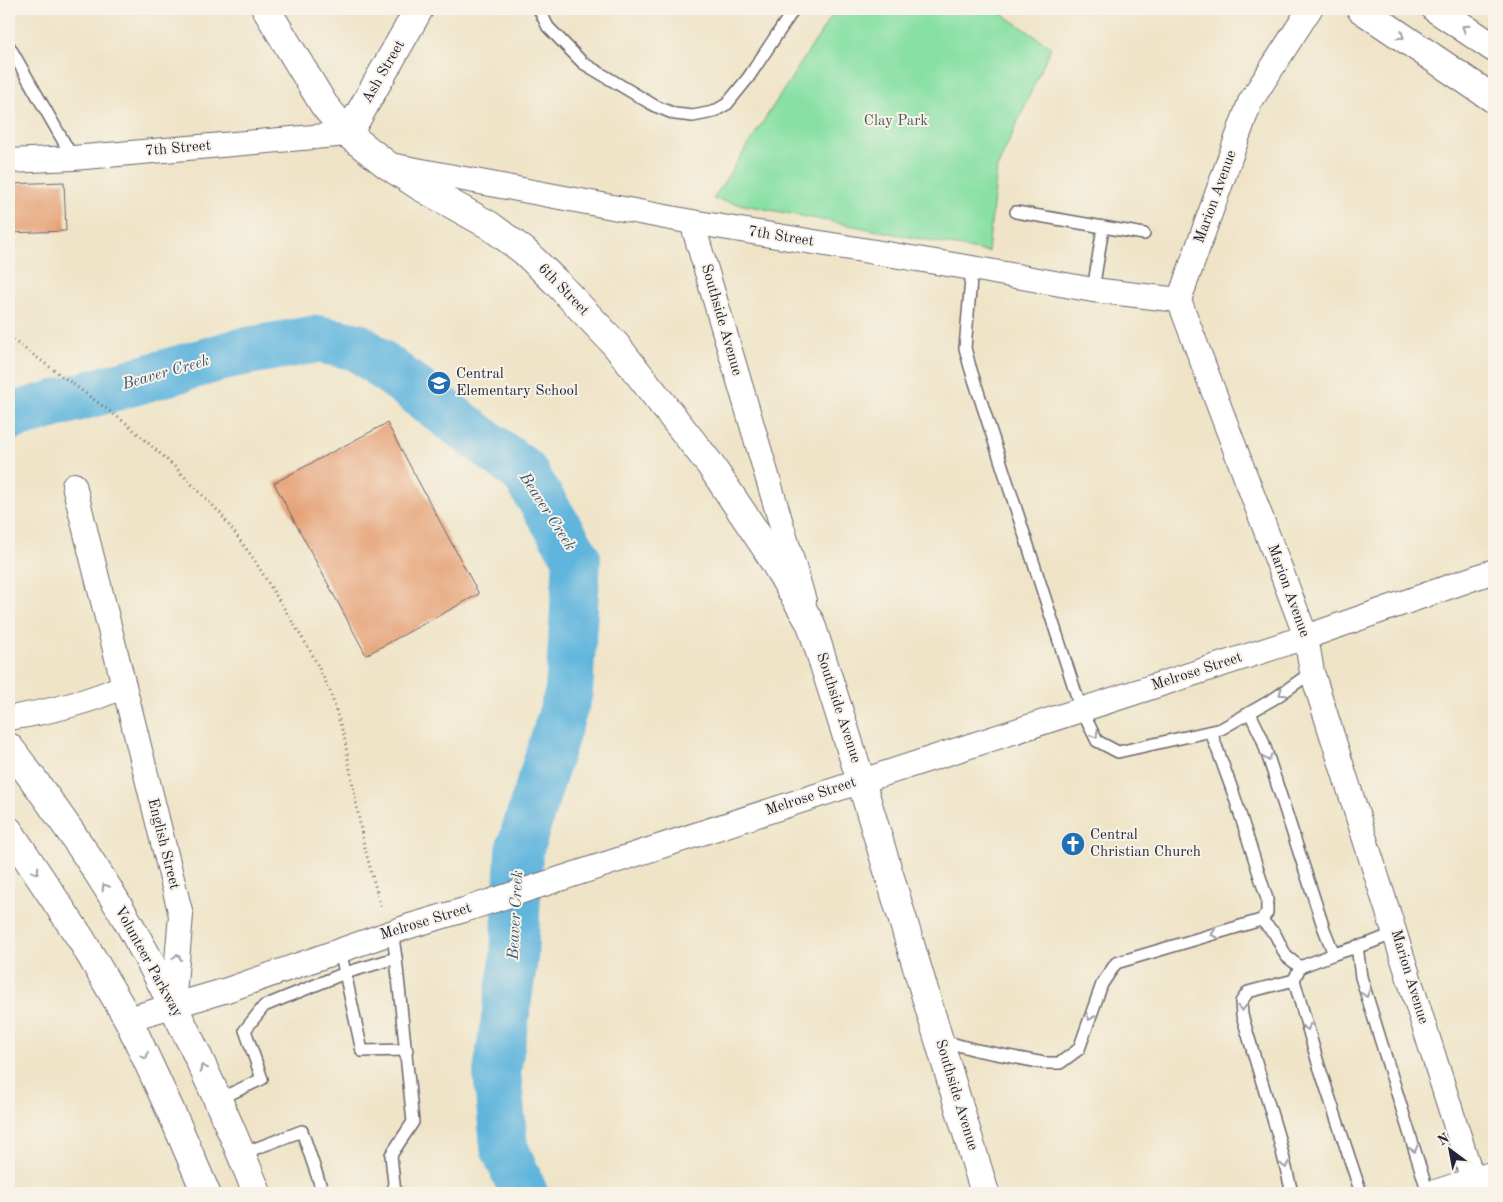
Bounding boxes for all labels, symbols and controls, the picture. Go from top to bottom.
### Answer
one-way arrow [1461,25,1471,34]
one-way arrow [1395,30,1405,39]
street label: Ash Street [360,38,408,106]
park label: Clay Park [864,114,928,129]
street label: 7th Street [144,139,212,159]
street label: Marion Avenue [1192,149,1240,245]
street label: 7th Street [747,224,815,250]
street label: 6th Street [535,261,591,319]
street label: Southside Avenue [698,263,744,378]
water label: Beaver Creek [120,353,212,393]
place label: Central Elementary School [456,367,578,399]
school or university icon: Central Elementary School [426,370,452,396]
water label: Beaver Creek [515,469,578,554]
street label: Marion Avenue [1264,543,1312,639]
street label: Melrose Street [1150,650,1244,694]
street label: Southside Avenue [813,651,863,765]
one-way arrow [1278,687,1288,696]
one-way arrow [1089,730,1099,739]
one-way arrow [1263,753,1273,761]
street label: Melrose Street [764,775,858,819]
street label: English Street [144,797,182,891]
place label: Central Christian Church [1090,828,1201,860]
church icon: Central Christian Church [1060,831,1086,857]
one-way arrow [30,866,39,875]
water label: Beaver Creek [506,870,526,961]
one-way arrow [102,883,112,892]
street label: Melrose Street [379,901,473,943]
street label: Volunteer Parkway [111,904,185,1020]
street label: Marion Avenue [1388,928,1430,1026]
one-way arrow [1211,929,1219,939]
one-way arrow [171,952,182,960]
one-way arrow [1360,989,1370,998]
one-way arrow [1237,1005,1248,1013]
one-way arrow [1086,1012,1096,1020]
one-way arrow [1302,1022,1312,1031]
street label: Southside Avenue [932,1038,980,1152]
one-way arrow [139,1051,149,1060]
one-way arrow [199,1064,209,1073]
north arrow [1426,1124,1476,1174]
text: N [1435,1131,1452,1149]
one-way arrow [1409,1144,1419,1153]
one-way arrow [1279,1160,1290,1169]

